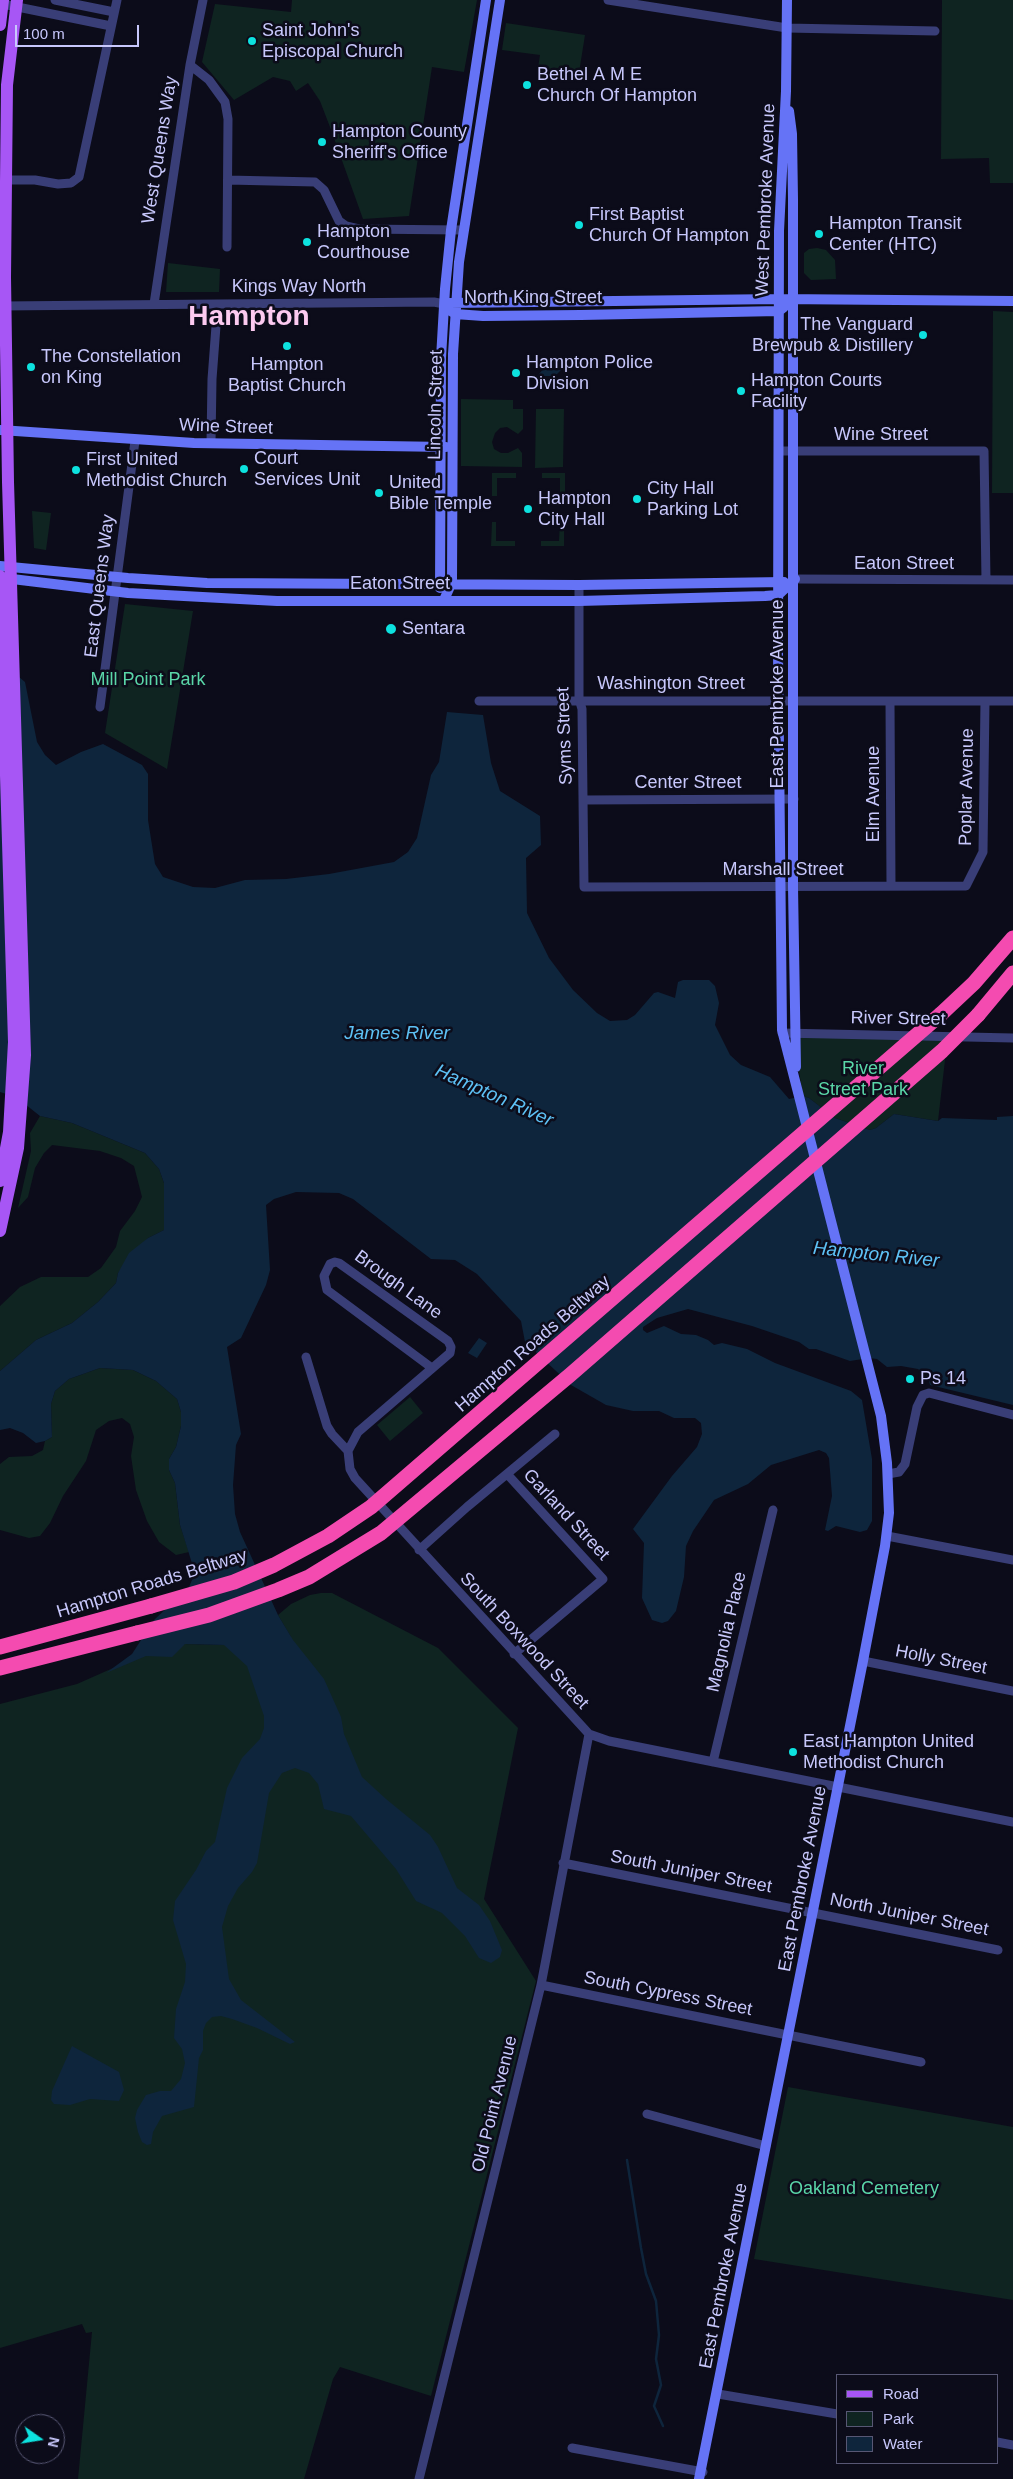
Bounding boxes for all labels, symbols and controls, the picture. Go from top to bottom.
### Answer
scale bar [18,15,141,47]
place label: Saint John's Episcopal Church [262,20,403,62]
text: 100 m [23,25,65,42]
marker: Saint John's Episcopal Church [246,35,258,47]
place label: Bethel A M E Church Of Hampton [537,64,697,106]
street label: West Queens Way [138,75,182,225]
marker: Bethel A M E Church Of Hampton [521,79,533,91]
street label: West Pembroke Avenue [752,103,780,297]
place label: Hampton County Sheriff's Office [332,121,467,163]
marker: Hampton County Sheriff's Office [316,136,328,148]
place label: First Baptist Church Of Hampton [589,204,749,246]
place label: Hampton Transit Center (HTC) [829,213,961,255]
marker: First Baptist Church Of Hampton [573,219,585,231]
place label: Hampton Courthouse [317,221,410,264]
marker: Hampton Transit Center (HTC) [813,228,825,240]
marker: Hampton Courthouse [301,236,313,248]
street label: Kings Way North [232,276,366,298]
street label: North King Street [464,287,602,309]
district label: Hampton [188,300,310,334]
place label: The Vanguard Brewpub & Distillery [752,314,913,356]
marker: The Vanguard Brewpub & Distillery [917,329,929,341]
marker: Hampton Baptist Church [281,340,293,352]
place label: The Constellation on King [41,346,181,388]
street label: Lincoln Street [424,350,448,460]
place label: Hampton Police Division [526,352,653,394]
place label: Hampton Baptist Church [228,354,346,396]
marker: The Constellation on King [25,361,37,373]
marker: Hampton Police Division [510,367,522,379]
place label: Hampton Courts Facility [751,370,882,412]
marker: Hampton Courts Facility [735,385,747,397]
street label: Wine Street [179,415,273,439]
street label: Wine Street [834,424,928,446]
place label: Court Services Unit [254,448,360,490]
place label: First United Methodist Church [86,449,227,492]
marker: Court Services Unit [238,463,250,475]
marker: First United Methodist Church [70,464,82,476]
place label: United Bible Temple [389,472,492,514]
place label: City Hall Parking Lot [647,478,738,520]
marker: United Bible Temple [373,487,385,499]
place label: Hampton City Hall [538,488,611,530]
marker: City Hall Parking Lot [631,493,643,505]
marker: Hampton City Hall [522,503,534,515]
street label: East Queens Way [80,513,120,659]
street label: Eaton Street [854,553,954,575]
street label: Eaton Street [350,573,450,595]
street label: East Pembroke Avenue [767,600,789,788]
place label: Sentara [402,618,465,640]
marker: Sentara [384,622,398,636]
park label: Mill Point Park [90,669,206,691]
street label: Washington Street [597,673,745,695]
street label: Syms Street [552,687,578,785]
street label: Poplar Avenue [955,728,979,846]
street label: Elm Avenue [863,746,885,842]
street label: Center Street [634,772,742,794]
street label: Marshall Street [722,859,844,881]
street label: River Street [850,1007,946,1031]
water label: James River [344,1023,450,1045]
park label: River Street Park [818,1058,908,1100]
water label: Hampton River [431,1060,557,1132]
water label: Hampton River [812,1237,940,1273]
street label: Brough Lane [350,1246,446,1324]
street label: Hampton Roads Beltway [451,1271,615,1417]
place label: Ps 14 [920,1368,966,1390]
marker: Ps 14 [904,1373,916,1385]
street label: Garland Street [518,1465,614,1565]
street label: Hampton Roads Beltway [54,1545,250,1623]
street label: South Boxwood Street [455,1568,593,1714]
street label: Magnolia Place [703,1570,751,1694]
street label: Holly Street [893,1641,989,1679]
place label: East Hampton United Methodist Church [803,1731,974,1774]
marker: East Hampton United Methodist Church [787,1746,799,1758]
street label: East Pembroke Avenue [774,1784,832,1974]
street label: South Juniper Street [608,1846,774,1898]
street label: North Juniper Street [828,1889,990,1941]
street label: South Cypress Street [582,1967,754,2021]
street label: Old Point Avenue [468,2034,522,2174]
park label: Oakland Cemetery [789,2178,939,2200]
street label: East Pembroke Avenue [695,2181,753,2371]
legend [836,2374,998,2464]
text: Road [883,2385,919,2402]
text: Park [883,2410,914,2427]
north arrow [15,2414,65,2464]
text: N [45,2435,63,2449]
text: Water [883,2435,922,2452]

